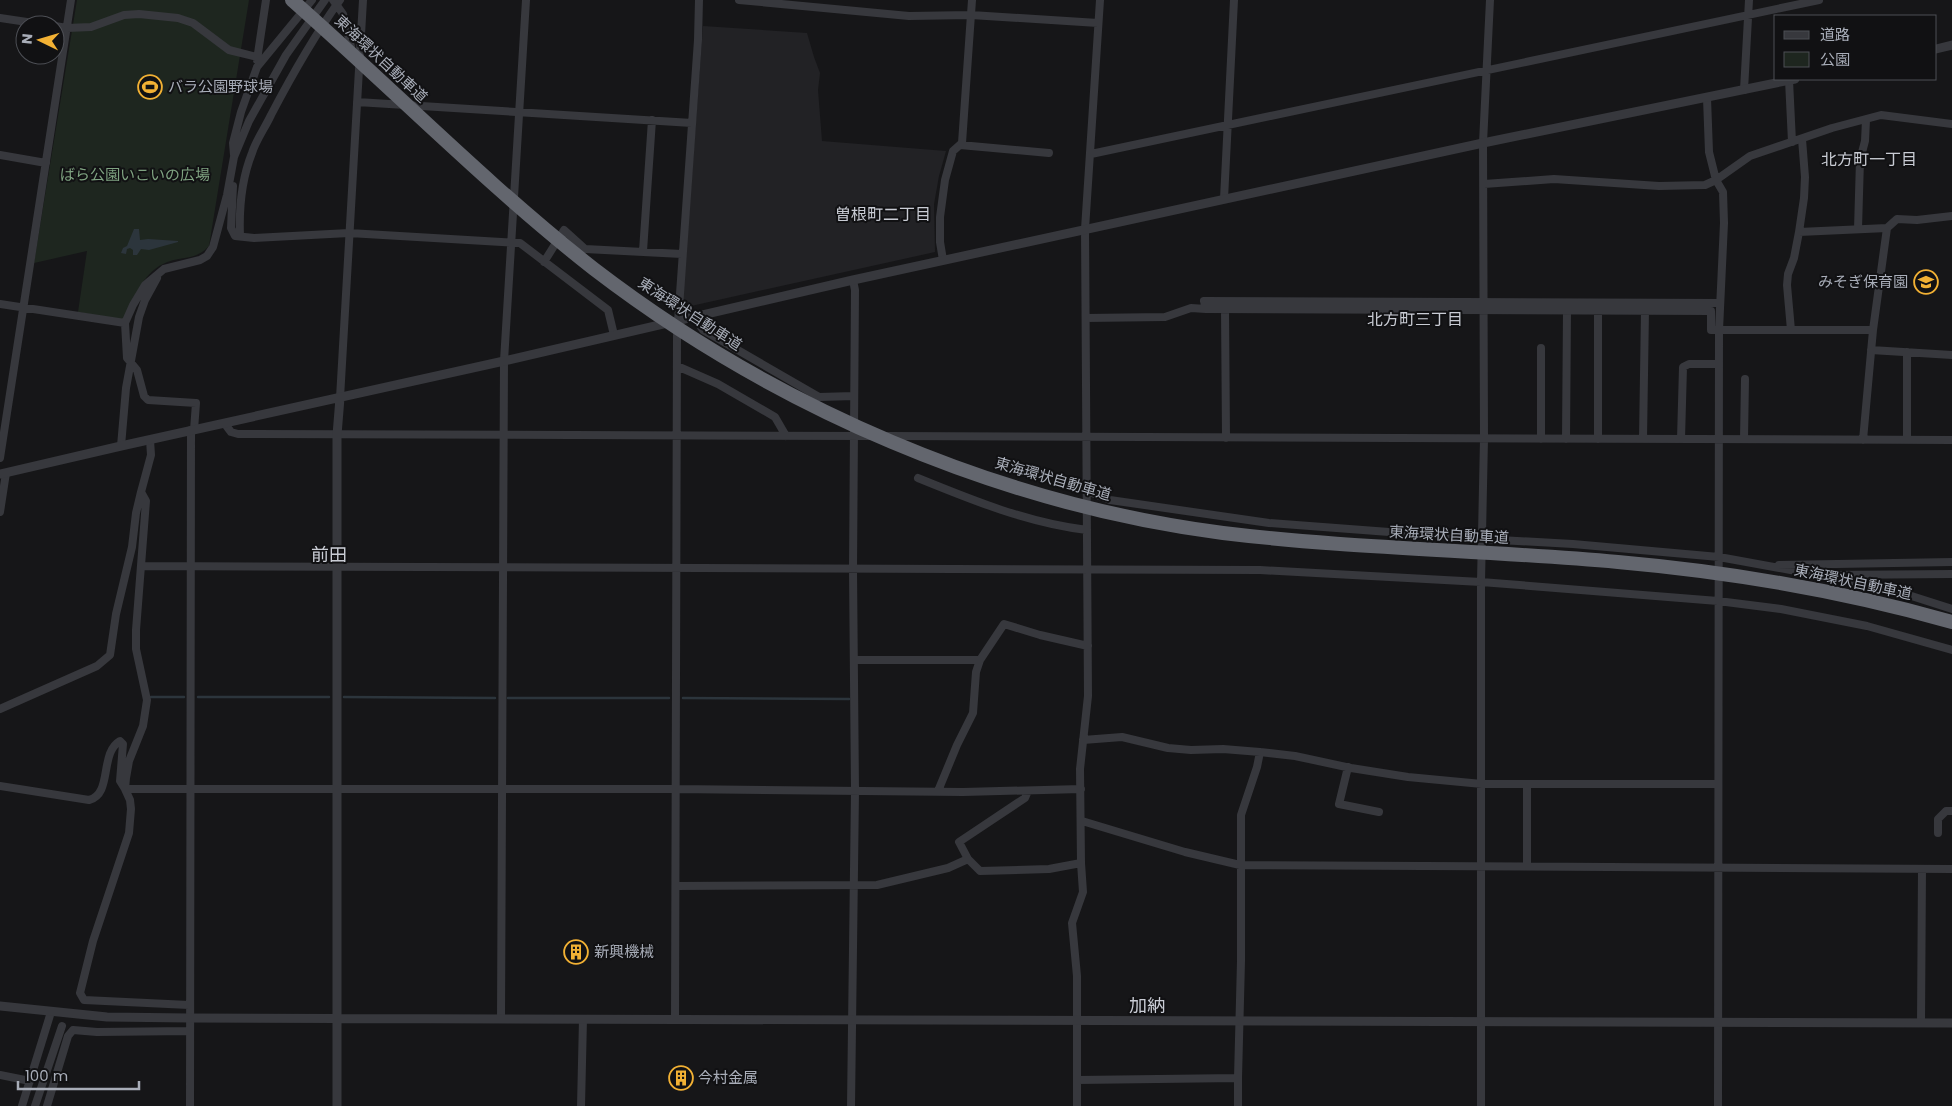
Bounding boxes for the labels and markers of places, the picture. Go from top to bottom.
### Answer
sports icon: バラ公園野球場 [137,74,163,100]
place label: バラ公園野球場 [168,76,273,97]
school or university icon: みそぎ保育園 [1913,269,1939,295]
place label: みそぎ保育園 [1818,271,1908,292]
building icon: 新興機械 [563,939,589,965]
place label: 新興機械 [594,941,654,962]
building icon: 今村金属 [668,1065,694,1091]
place label: 今村金属 [698,1067,758,1088]

